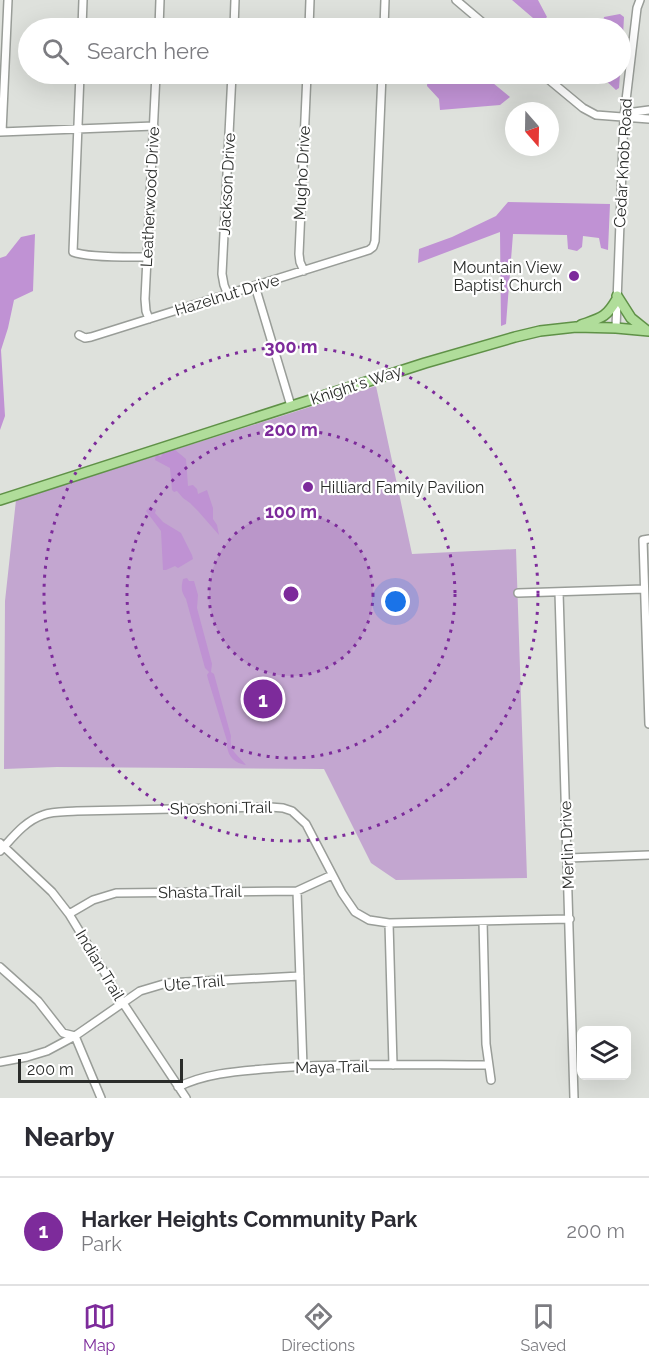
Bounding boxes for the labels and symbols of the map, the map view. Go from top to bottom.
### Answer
street label: Cedar Knob Road [610,98,636,228]
north arrow [505,102,559,156]
street label: Mugho Drive [290,125,314,221]
street label: Leatherwood Drive [137,126,163,268]
street label: Jackson Drive [215,132,239,236]
place label: Mountain View Baptist Church [453,258,562,295]
marker: Mountain View Baptist Church [567,269,581,283]
street label: Hazelnut Drive [172,270,282,320]
text: 300 m [264,336,318,357]
street label: Knight's Way [308,361,404,409]
text: 200 m [264,419,318,440]
place label: Hilliard Family Pavilion [320,478,484,497]
marker: Hilliard Family Pavilion [301,480,315,494]
text: 100 m [265,501,317,522]
centre of rings [281,584,301,604]
your location [381,587,410,616]
pin: 1 [244,676,282,722]
street label: Shoshoni Trail [170,798,273,818]
street label: Merlin Drive [556,801,578,889]
street label: Shasta Trail [158,882,243,902]
street label: Indian Trail [72,926,129,1004]
street label: Ute Trail [163,971,226,995]
scale bar [18,1056,183,1084]
street label: Maya Trail [295,1057,370,1077]

